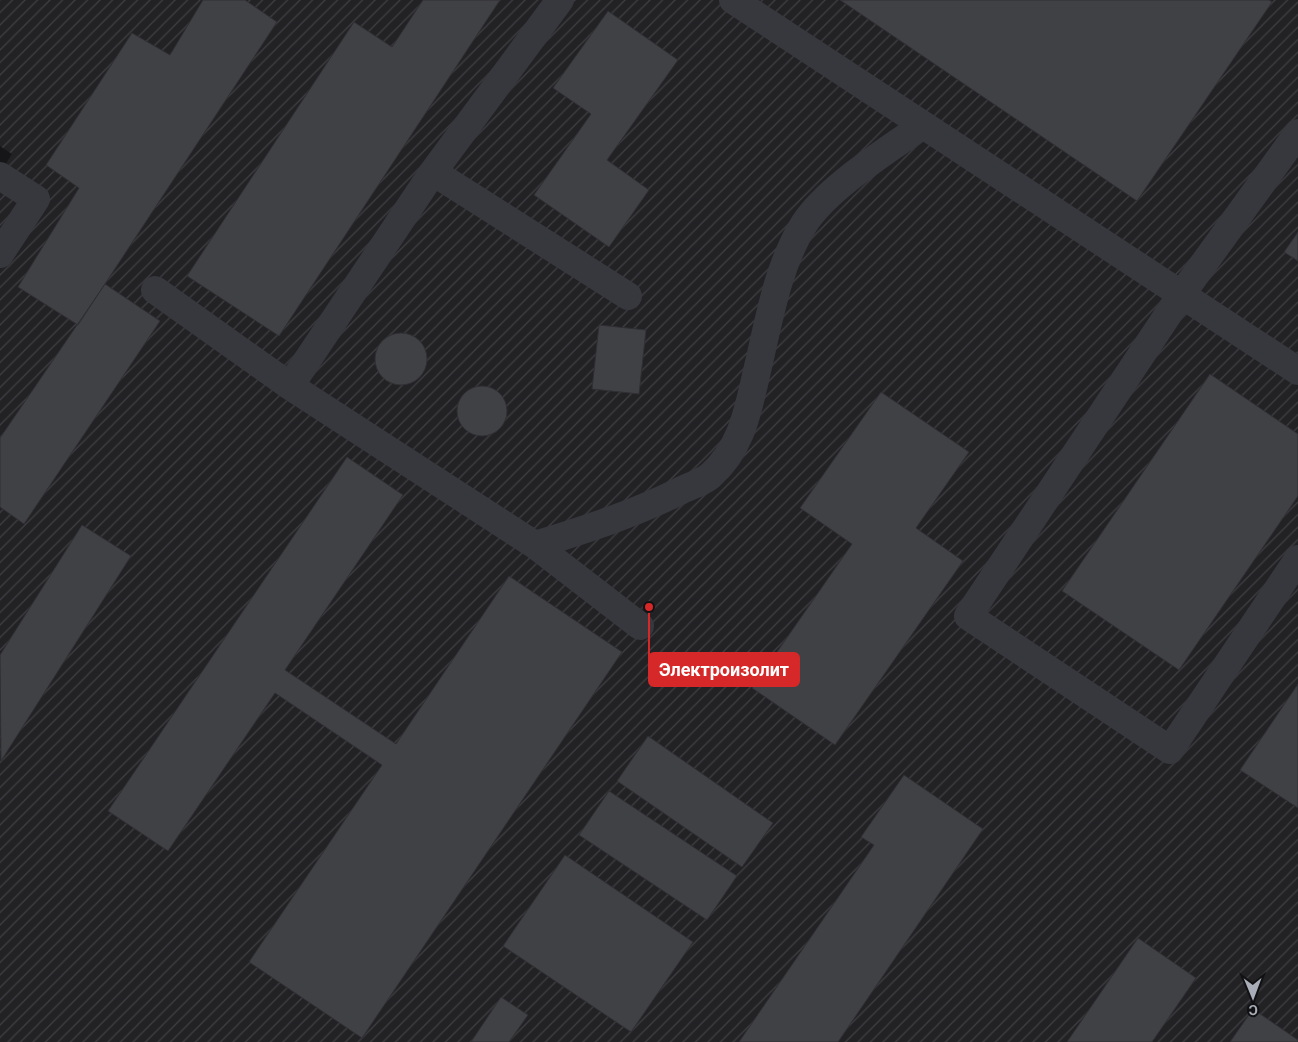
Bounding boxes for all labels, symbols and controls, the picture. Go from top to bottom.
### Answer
callout: Электроизолит [649,653,799,686]
text: Электроизолит [659,659,789,680]
north arrow [1228,972,1278,1022]
text: С [1249,1002,1258,1018]

